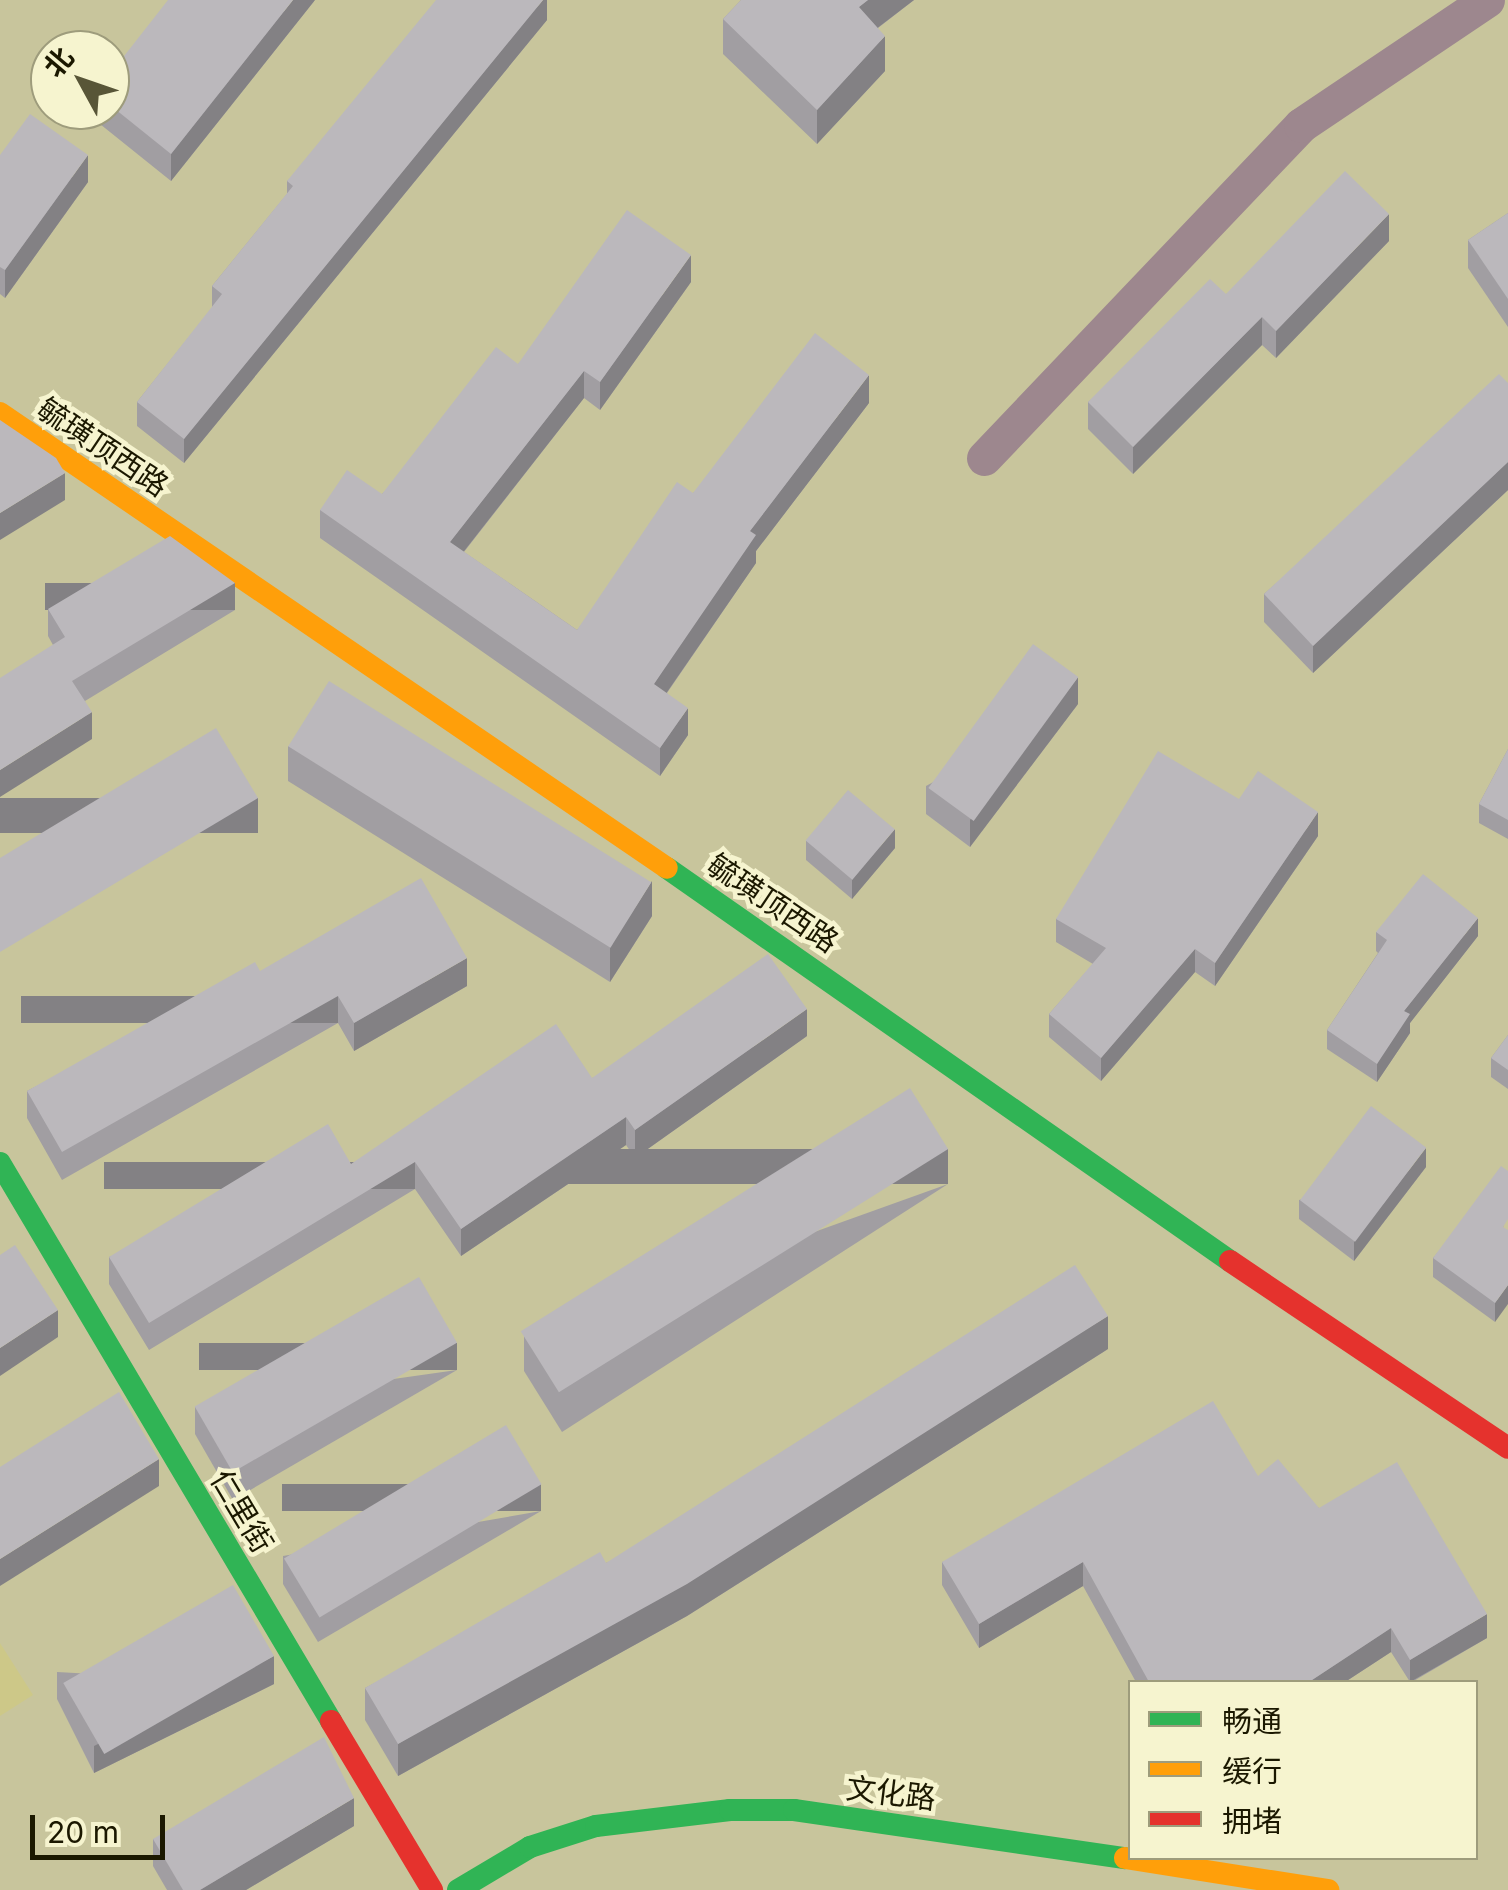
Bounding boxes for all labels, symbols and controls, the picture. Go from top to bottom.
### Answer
north arrow [30,30,130,130]
text: 北 [37,40,81,84]
street label: 毓璜顶西路 [31,390,175,504]
street label: 毓璜顶西路 [701,846,845,960]
street label: 仁里街 [203,1463,281,1559]
legend [1128,1680,1478,1860]
text: 畅通 [1222,1703,1282,1739]
text: 缓行 [1222,1753,1282,1789]
street label: 文化路 [844,1770,938,1816]
scale bar [35,1795,170,1857]
text: 拥堵 [1222,1803,1282,1839]
text: 20 m [47,1814,119,1850]

